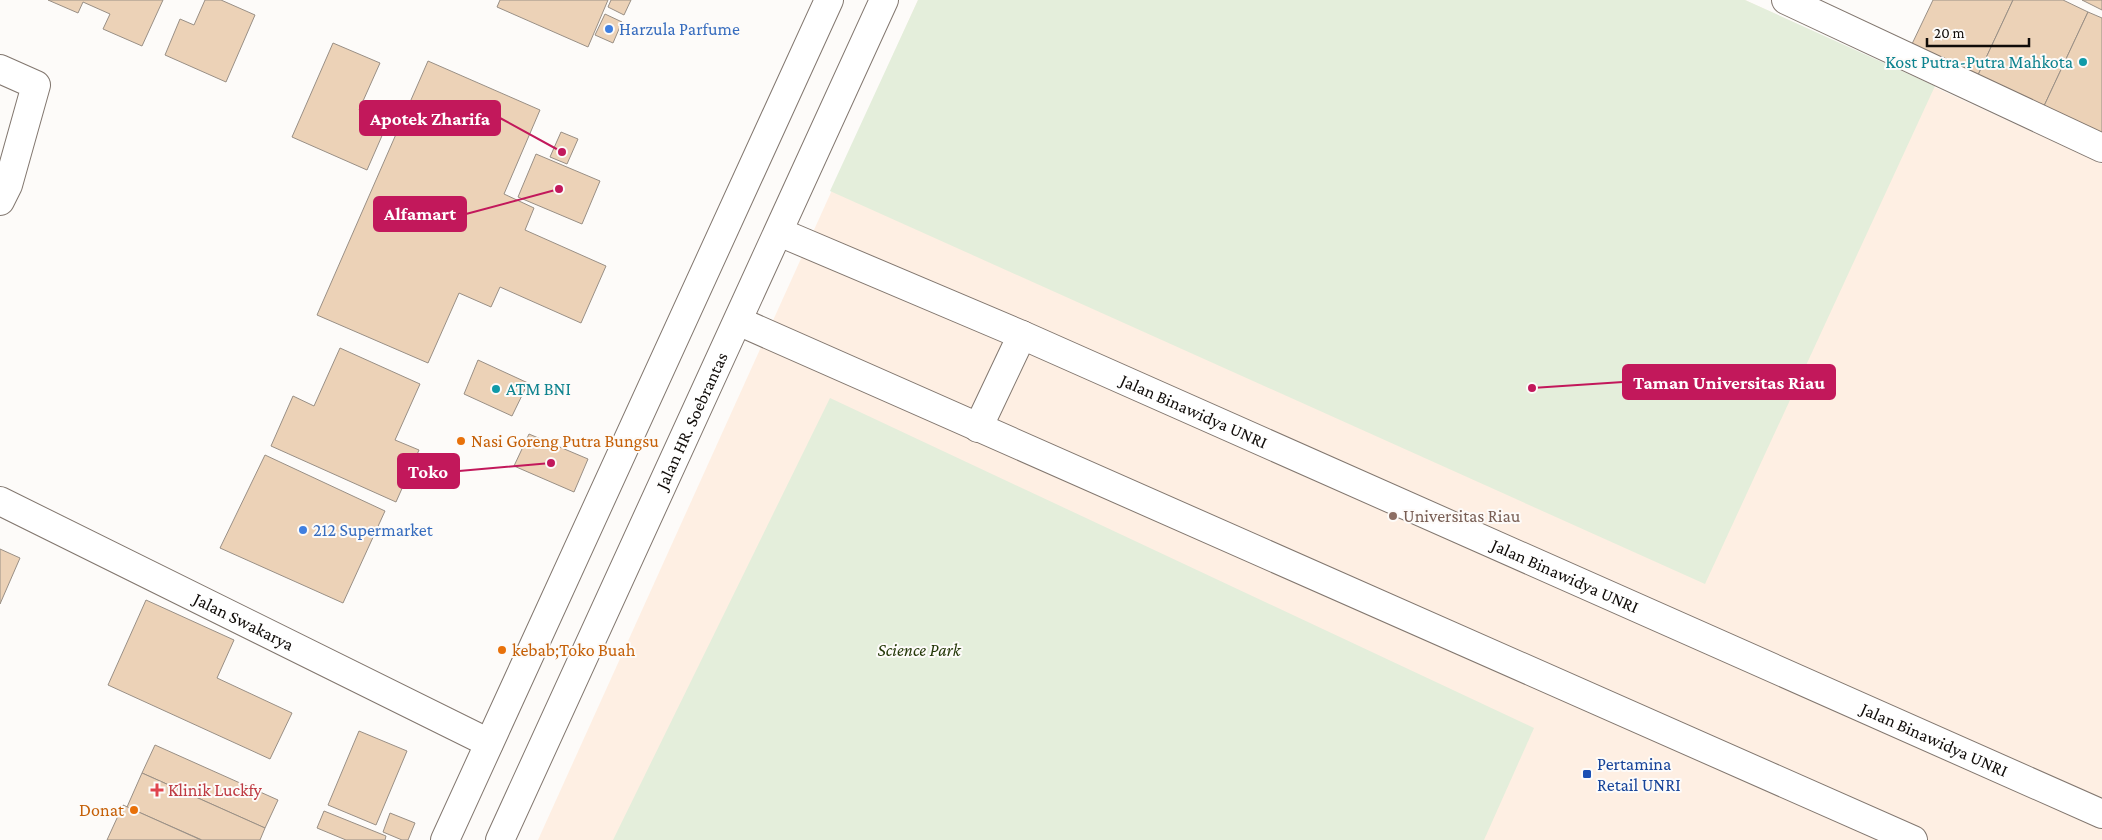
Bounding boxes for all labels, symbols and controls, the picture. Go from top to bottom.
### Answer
scale bar [1927,15,2030,47]
place label: Harzula Parfume [619,19,740,39]
marker: Harzula Parfume [603,23,615,35]
text: 20 m [1934,25,1965,41]
place label: Kost Putra-Putra Mahkota [1885,52,2073,72]
marker: Kost Putra-Putra Mahkota [2077,56,2089,68]
callout: Apotek Zharifa [360,101,500,135]
text: Apotek Zharifa [369,108,491,129]
callout: Alfamart [374,197,466,231]
text: Alfamart [383,203,456,224]
street label: Jalan HR. Soebrantas [651,349,732,494]
callout: Taman Universitas Riau [1623,365,1835,399]
street label: Jalan Binawidya UNRI [1116,369,1270,453]
text: Taman Universitas Riau [1633,372,1825,393]
place label: ATM BNI [506,379,571,399]
marker: ATM BNI [490,383,502,395]
place label: Nasi Goreng Putra Bungsu [471,431,659,451]
marker: Nasi Goreng Putra Bungsu [455,435,467,447]
callout: Toko [398,454,459,488]
text: Toko [408,461,448,482]
place label: Universitas Riau [1403,506,1521,526]
marker: Universitas Riau [1387,510,1399,522]
place label: 212 Supermarket [313,520,434,540]
marker: 212 Supermarket [297,524,309,536]
street label: Jalan Binawidya UNRI [1487,534,1642,617]
street label: Jalan Swakarya [189,588,297,655]
place label: kebab;Toko Buah [512,640,636,660]
park label: Science Park [877,640,962,660]
marker: kebab;Toko Buah [496,644,508,656]
street label: Jalan Binawidya UNRI [1856,698,2011,781]
place label: Pertamina Retail UNRI [1597,754,1681,795]
marker: Pertamina Retail UNRI [1581,768,1593,780]
place label: Klinik Luckfy [168,780,263,800]
marker: Klinik Luckfy [150,783,164,797]
place label: Donat [79,800,125,820]
marker: Donat [128,804,140,816]

